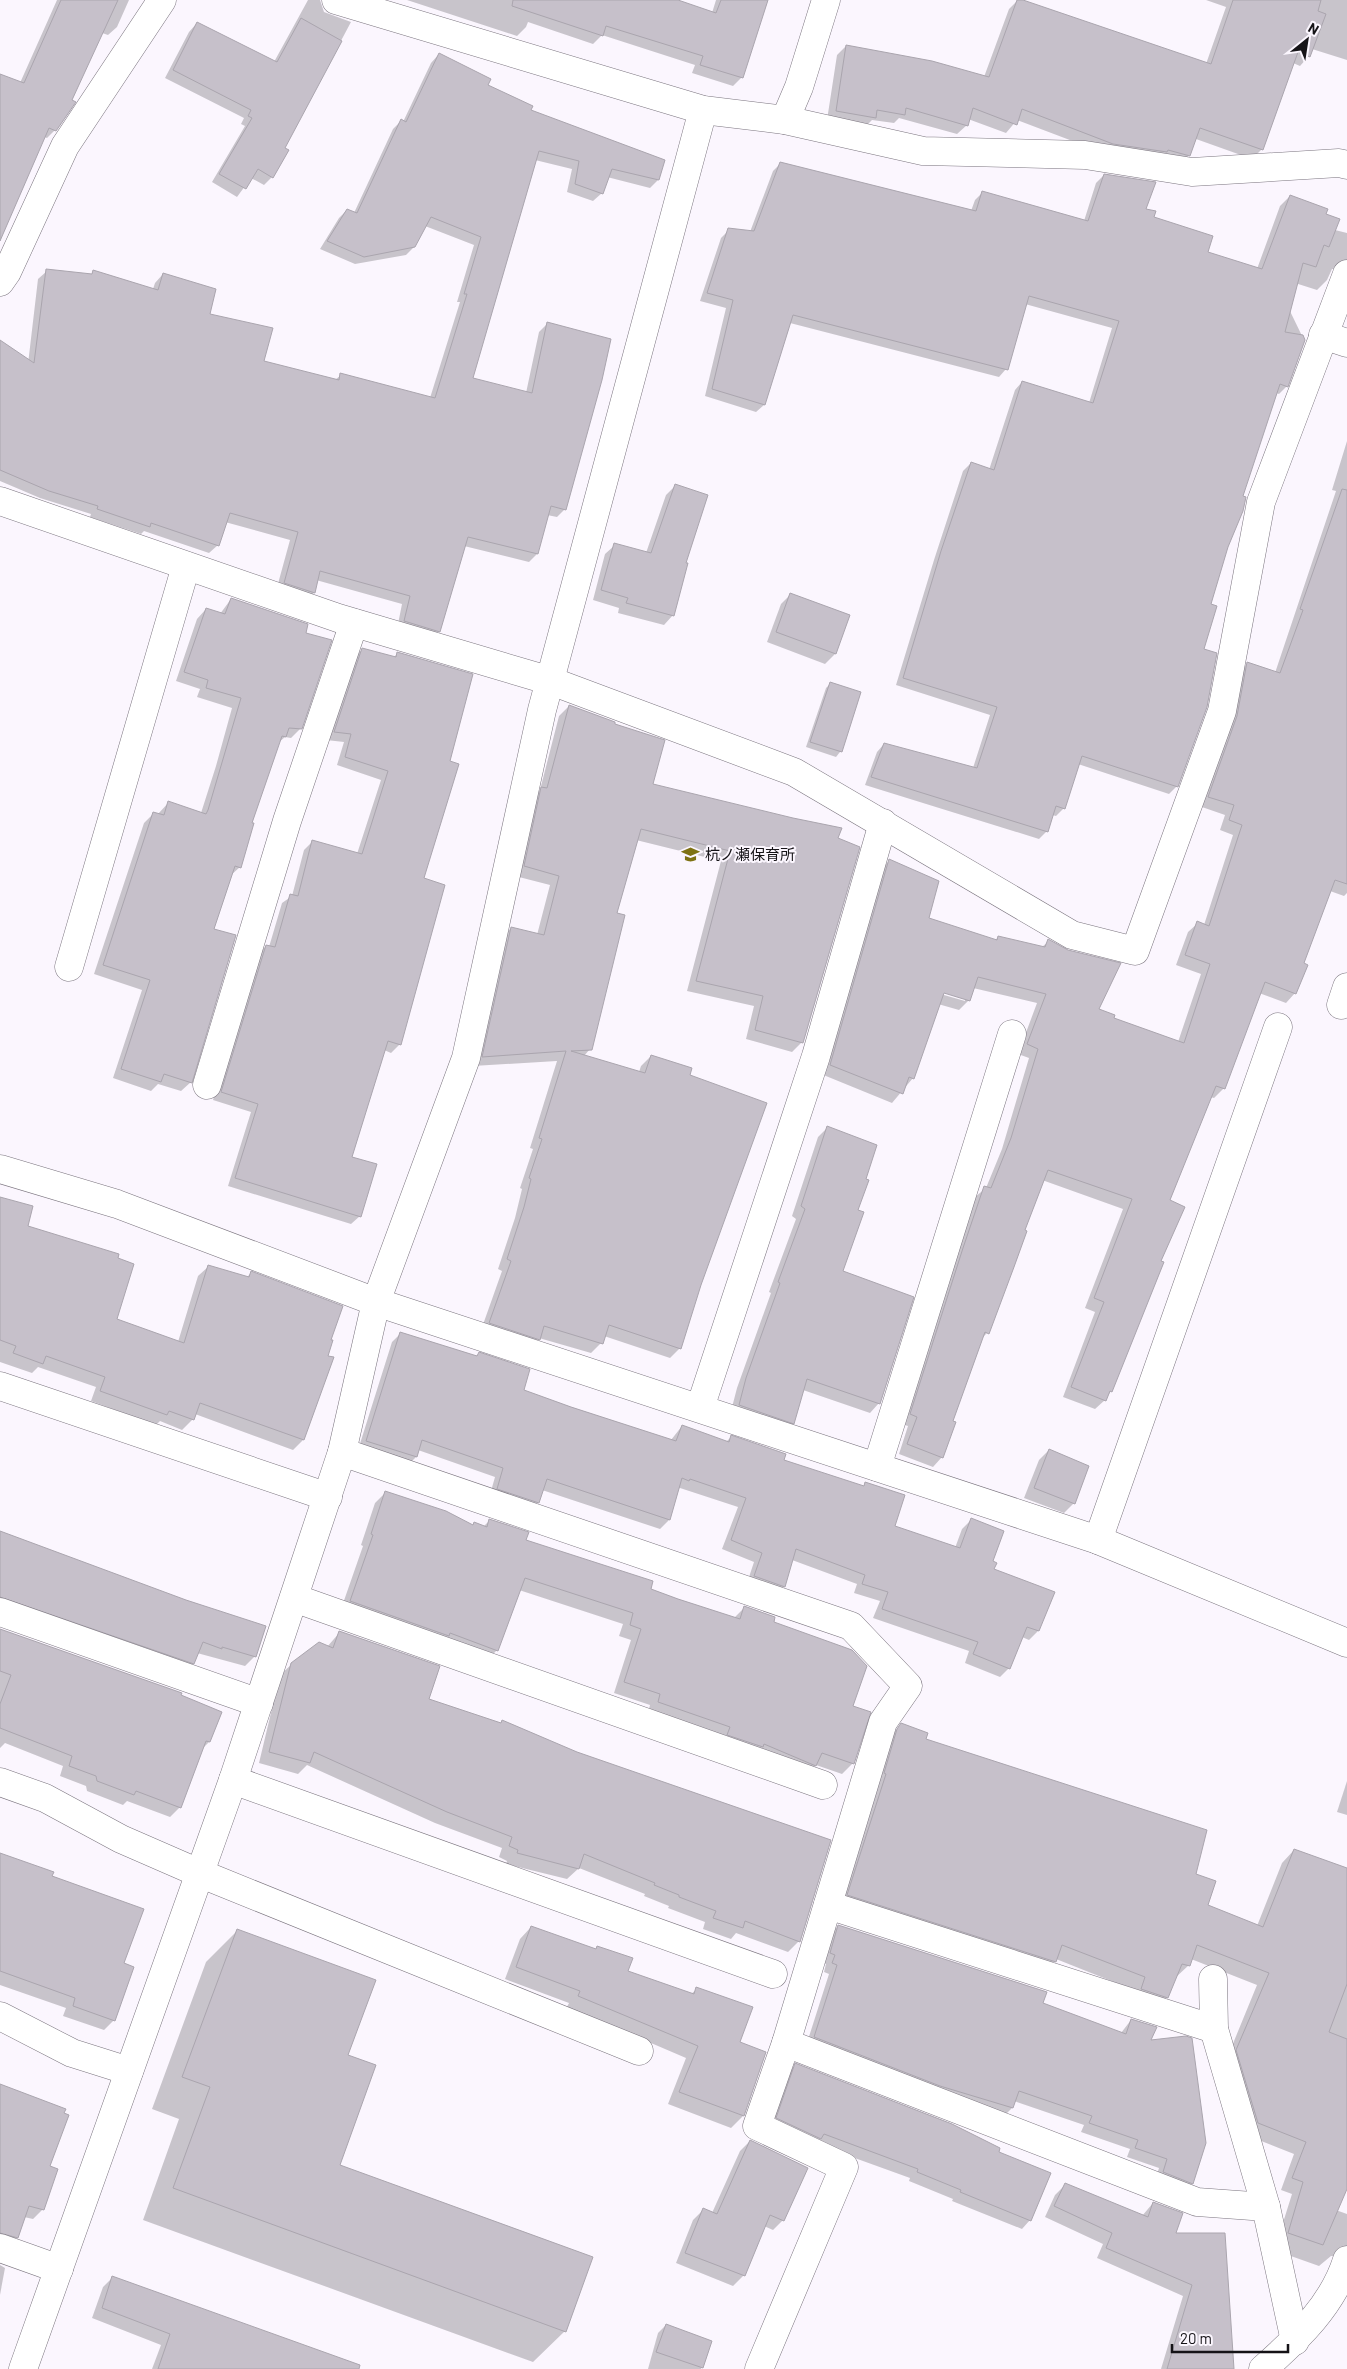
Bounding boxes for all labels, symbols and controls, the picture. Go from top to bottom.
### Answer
north arrow [1282,15,1332,65]
text: N [1305,19,1322,38]
school or university icon: 杭ノ瀬保育所 [681,845,701,865]
place label: 杭ノ瀬保育所 [705,845,795,863]
scale bar [1172,2322,1288,2354]
text: 20 m [1180,2329,1212,2347]

